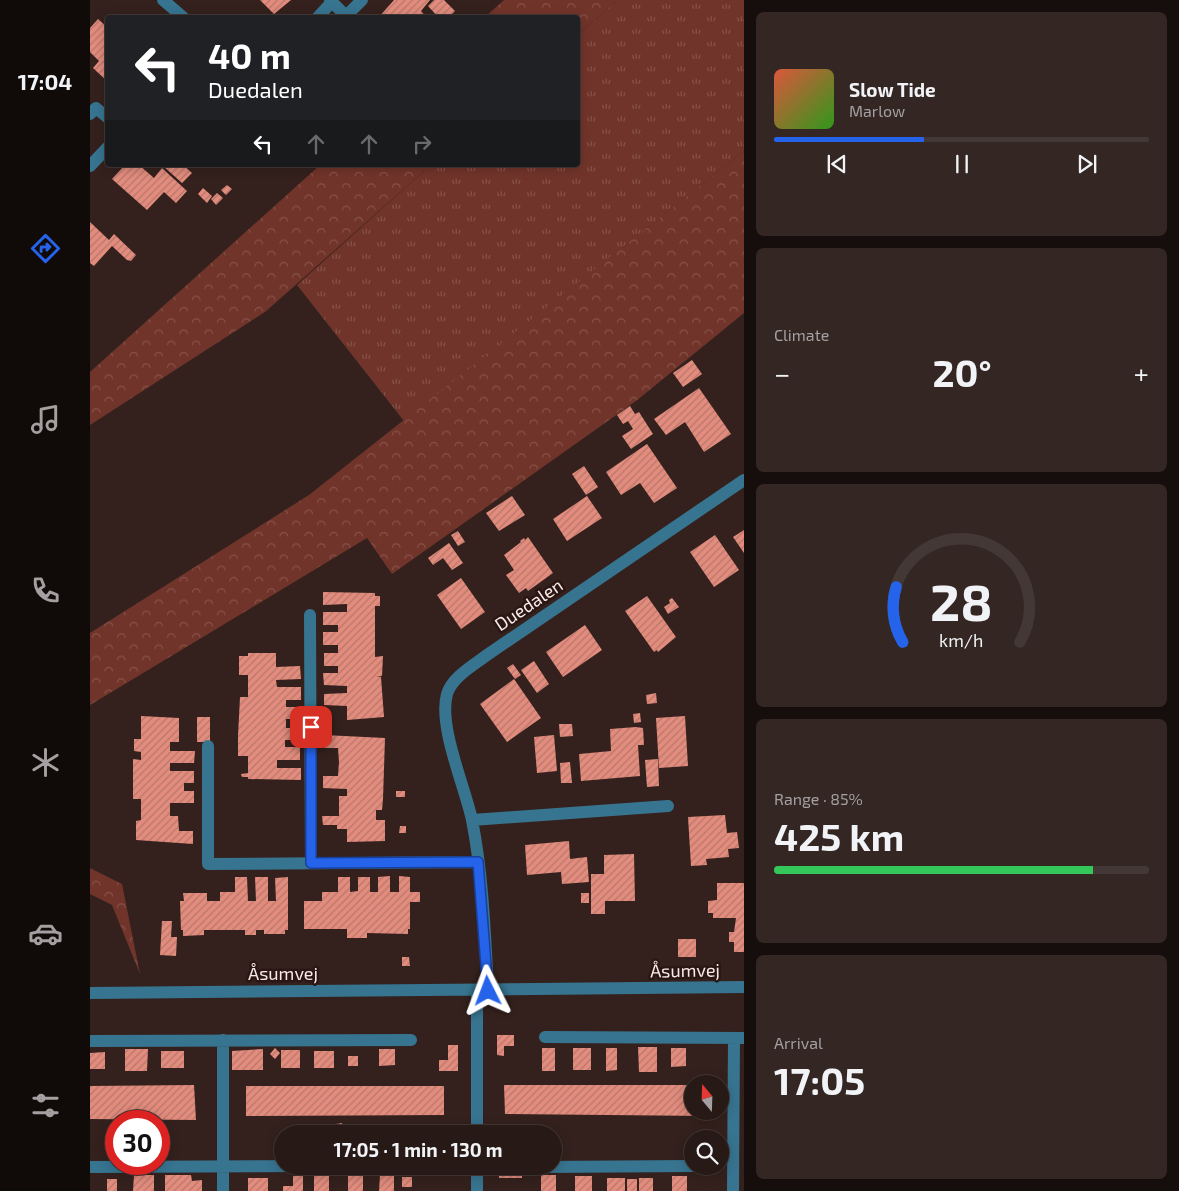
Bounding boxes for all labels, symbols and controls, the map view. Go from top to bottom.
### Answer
text: 40 m [208,34,291,76]
icon: left [125,35,190,100]
text: 17:04 [18,68,72,94]
text: Duedalen [208,76,303,102]
text: Slow Tide [849,78,936,101]
text: Marlow [849,101,905,120]
icon: left [249,130,277,158]
icon: ahead [302,130,330,158]
icon: ahead [355,130,383,158]
icon: right [408,130,436,158]
icon: previous [823,150,851,178]
icon: pause [948,150,976,178]
icon: next [1073,150,1101,178]
icon: directions [28,231,63,266]
text: Climate [774,325,829,344]
text: 20° [932,349,992,395]
text: − [774,356,790,390]
text: + [1134,356,1149,390]
icon: music [28,402,63,437]
text: 28 [930,569,993,631]
icon: phone [28,573,63,608]
street label: Duedalen [490,573,567,635]
text: km/h [939,629,984,651]
pin [290,706,332,748]
icon: arrive [297,713,325,741]
icon: climate [28,745,63,780]
text: Range · 85% [774,789,863,808]
text: 425 km [774,813,904,859]
icon: car [28,916,63,951]
street label: Åsumvej [650,958,720,982]
street label: Åsumvej [248,962,318,984]
position arrow [461,964,513,1016]
text: Arrival [774,1033,823,1052]
text: 17:05 [774,1057,865,1103]
north arrow [684,1075,729,1120]
map controls [684,1075,729,1175]
icon: filters [28,1088,63,1123]
speed limit sign: 30 [105,1110,170,1175]
button: search [684,1130,729,1175]
text: 17:05 · 1 min · 130 m [333,1138,503,1161]

